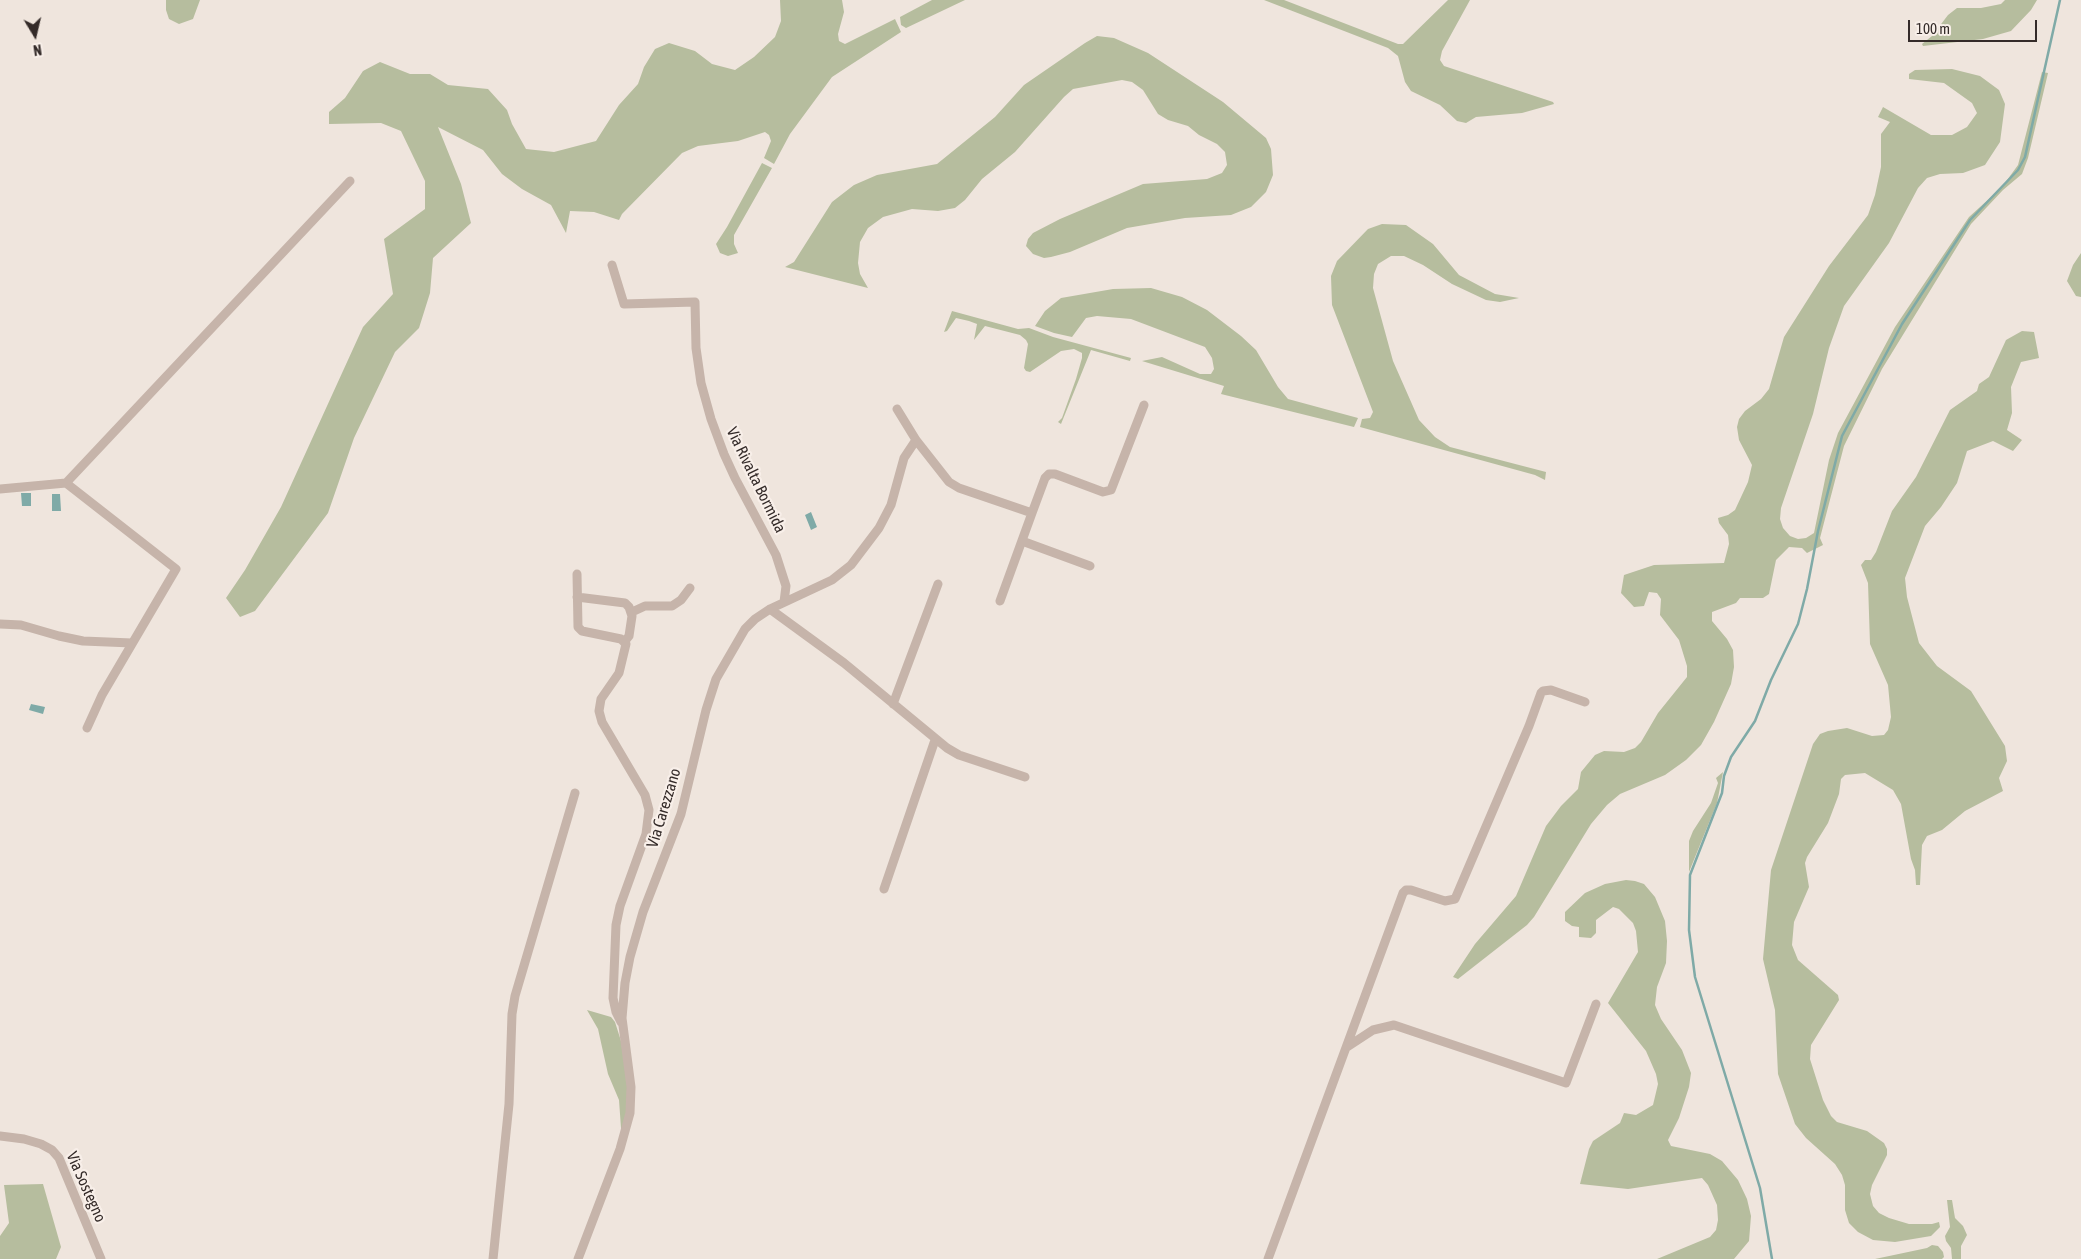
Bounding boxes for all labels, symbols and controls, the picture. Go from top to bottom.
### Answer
north arrow [10,10,60,60]
scale bar [1911,10,2040,42]
text: 100 m [1916,20,1950,37]
text: N [32,41,43,58]
street label: Via Rivalta Bormida [722,424,790,536]
street label: Via Carezzano [643,766,685,850]
street label: Via Sostegno [62,1149,110,1225]

